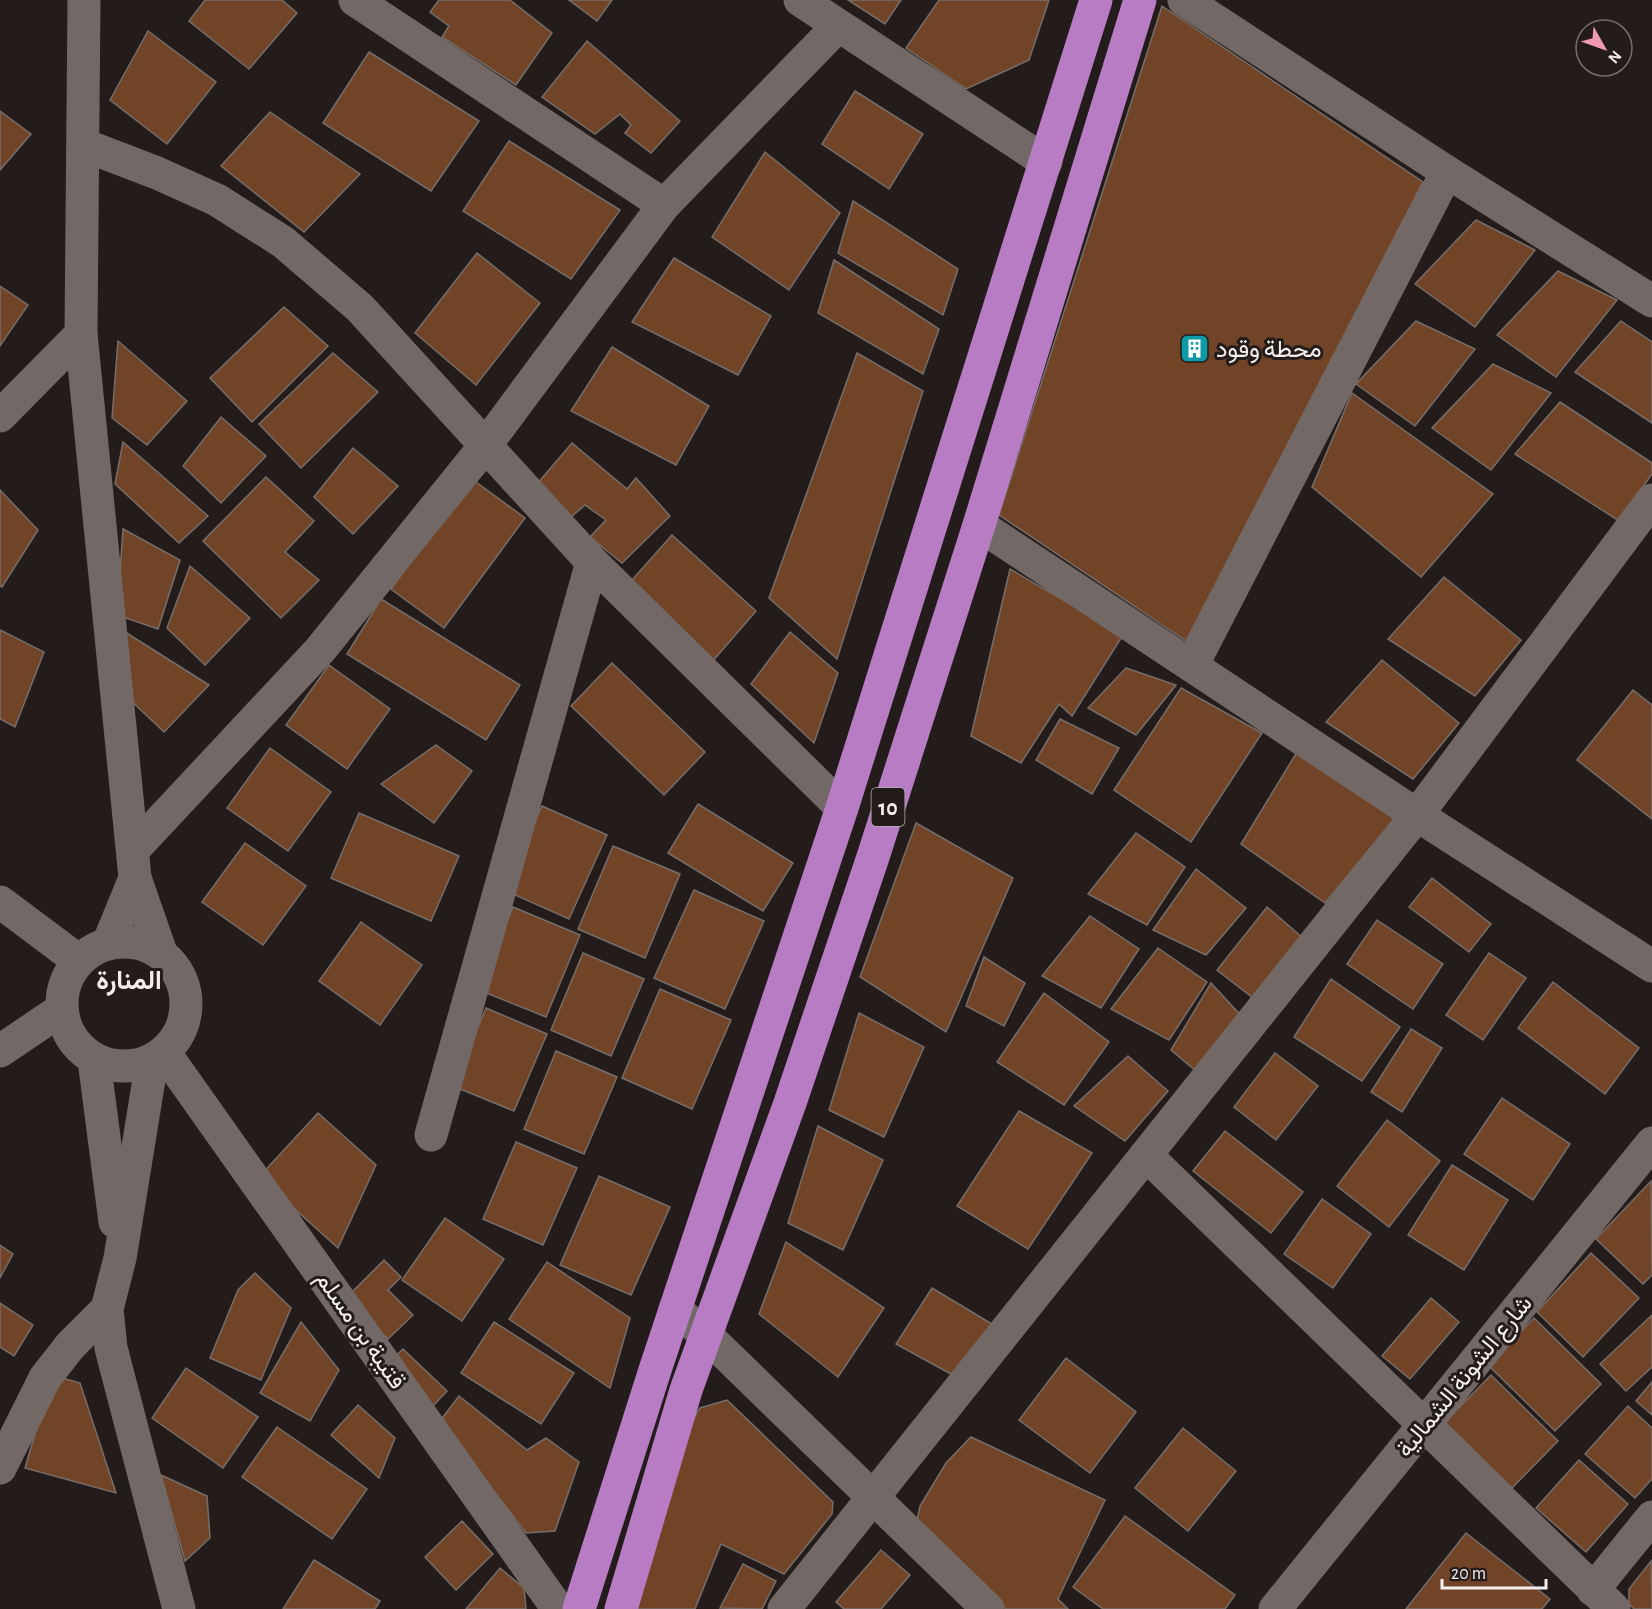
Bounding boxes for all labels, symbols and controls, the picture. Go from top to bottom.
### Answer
north arrow [1574,18,1634,78]
text: N [1605,48,1624,66]
building icon: محطة وقود [1179,333,1211,365]
place label: محطة وقود [1216,338,1322,364]
road number: 10 [872,788,904,826]
district label: المنارة [96,968,162,996]
street label: قتيبة بن مسلم [309,1267,409,1395]
street label: شارع الشونة الشمالية [1393,1291,1539,1464]
scale bar [1442,1552,1546,1590]
text: 20 m [1451,1565,1486,1583]

